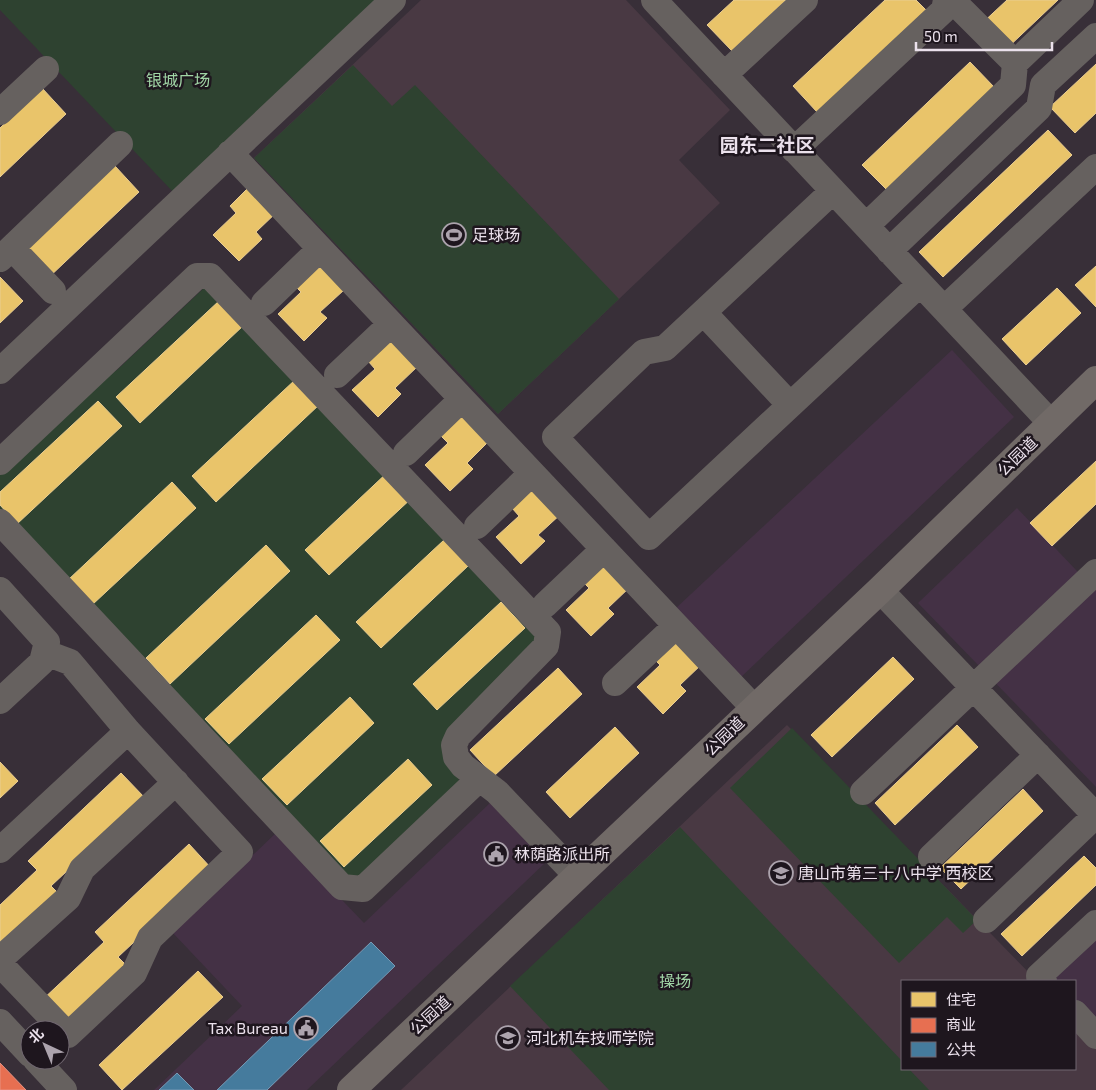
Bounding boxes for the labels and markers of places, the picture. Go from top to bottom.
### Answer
sports icon: 足球场 [441,222,467,248]
place label: 足球场 [472,225,520,244]
public building icon: 林荫路派出所 [483,841,509,867]
place label: 林荫路派出所 [514,844,610,863]
school or university icon: 唐山市第三十八中学 西校区 [768,860,794,886]
place label: 唐山市第三十八中学 西校区 [798,863,994,882]
public building icon: Tax Bureau [293,1015,319,1041]
place label: Tax Bureau [208,1018,288,1037]
school or university icon: 河北机车技师学院 [495,1025,521,1051]
place label: 河北机车技师学院 [526,1028,654,1047]

